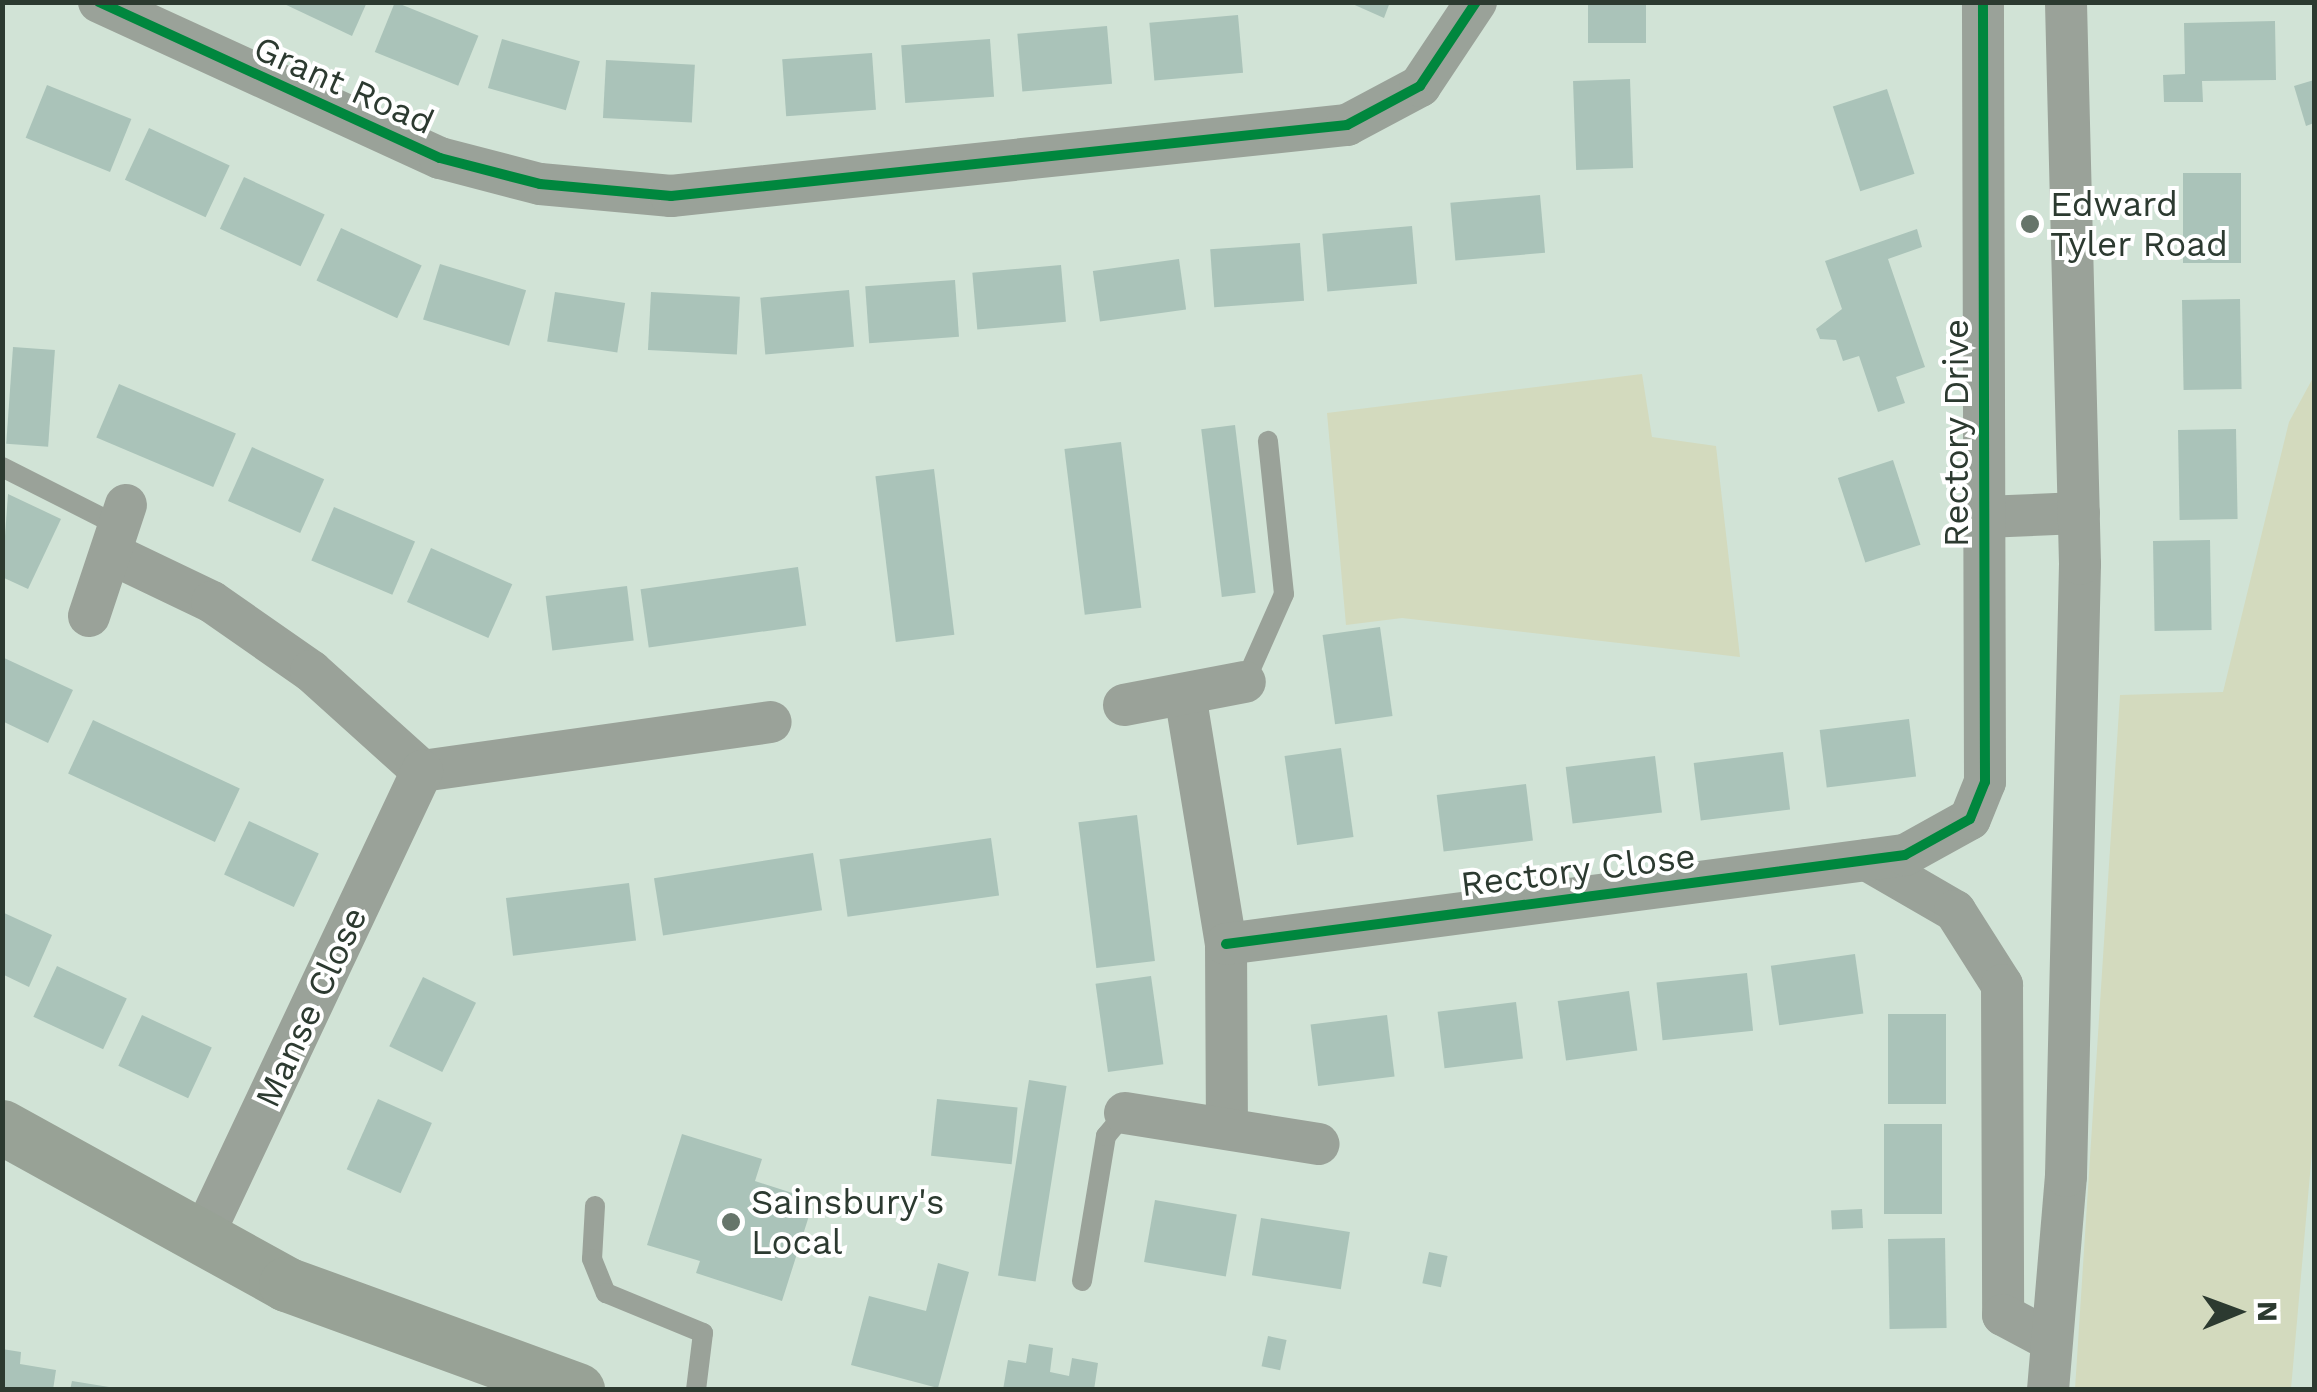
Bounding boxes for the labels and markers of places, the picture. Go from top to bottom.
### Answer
place label: Edward Tyler Road [2050,183,2229,265]
marker: Edward Tyler Road [2019,213,2041,235]
place label: Sainsbury's Local [751,1181,944,1263]
marker: Sainsbury's Local [720,1211,742,1233]

